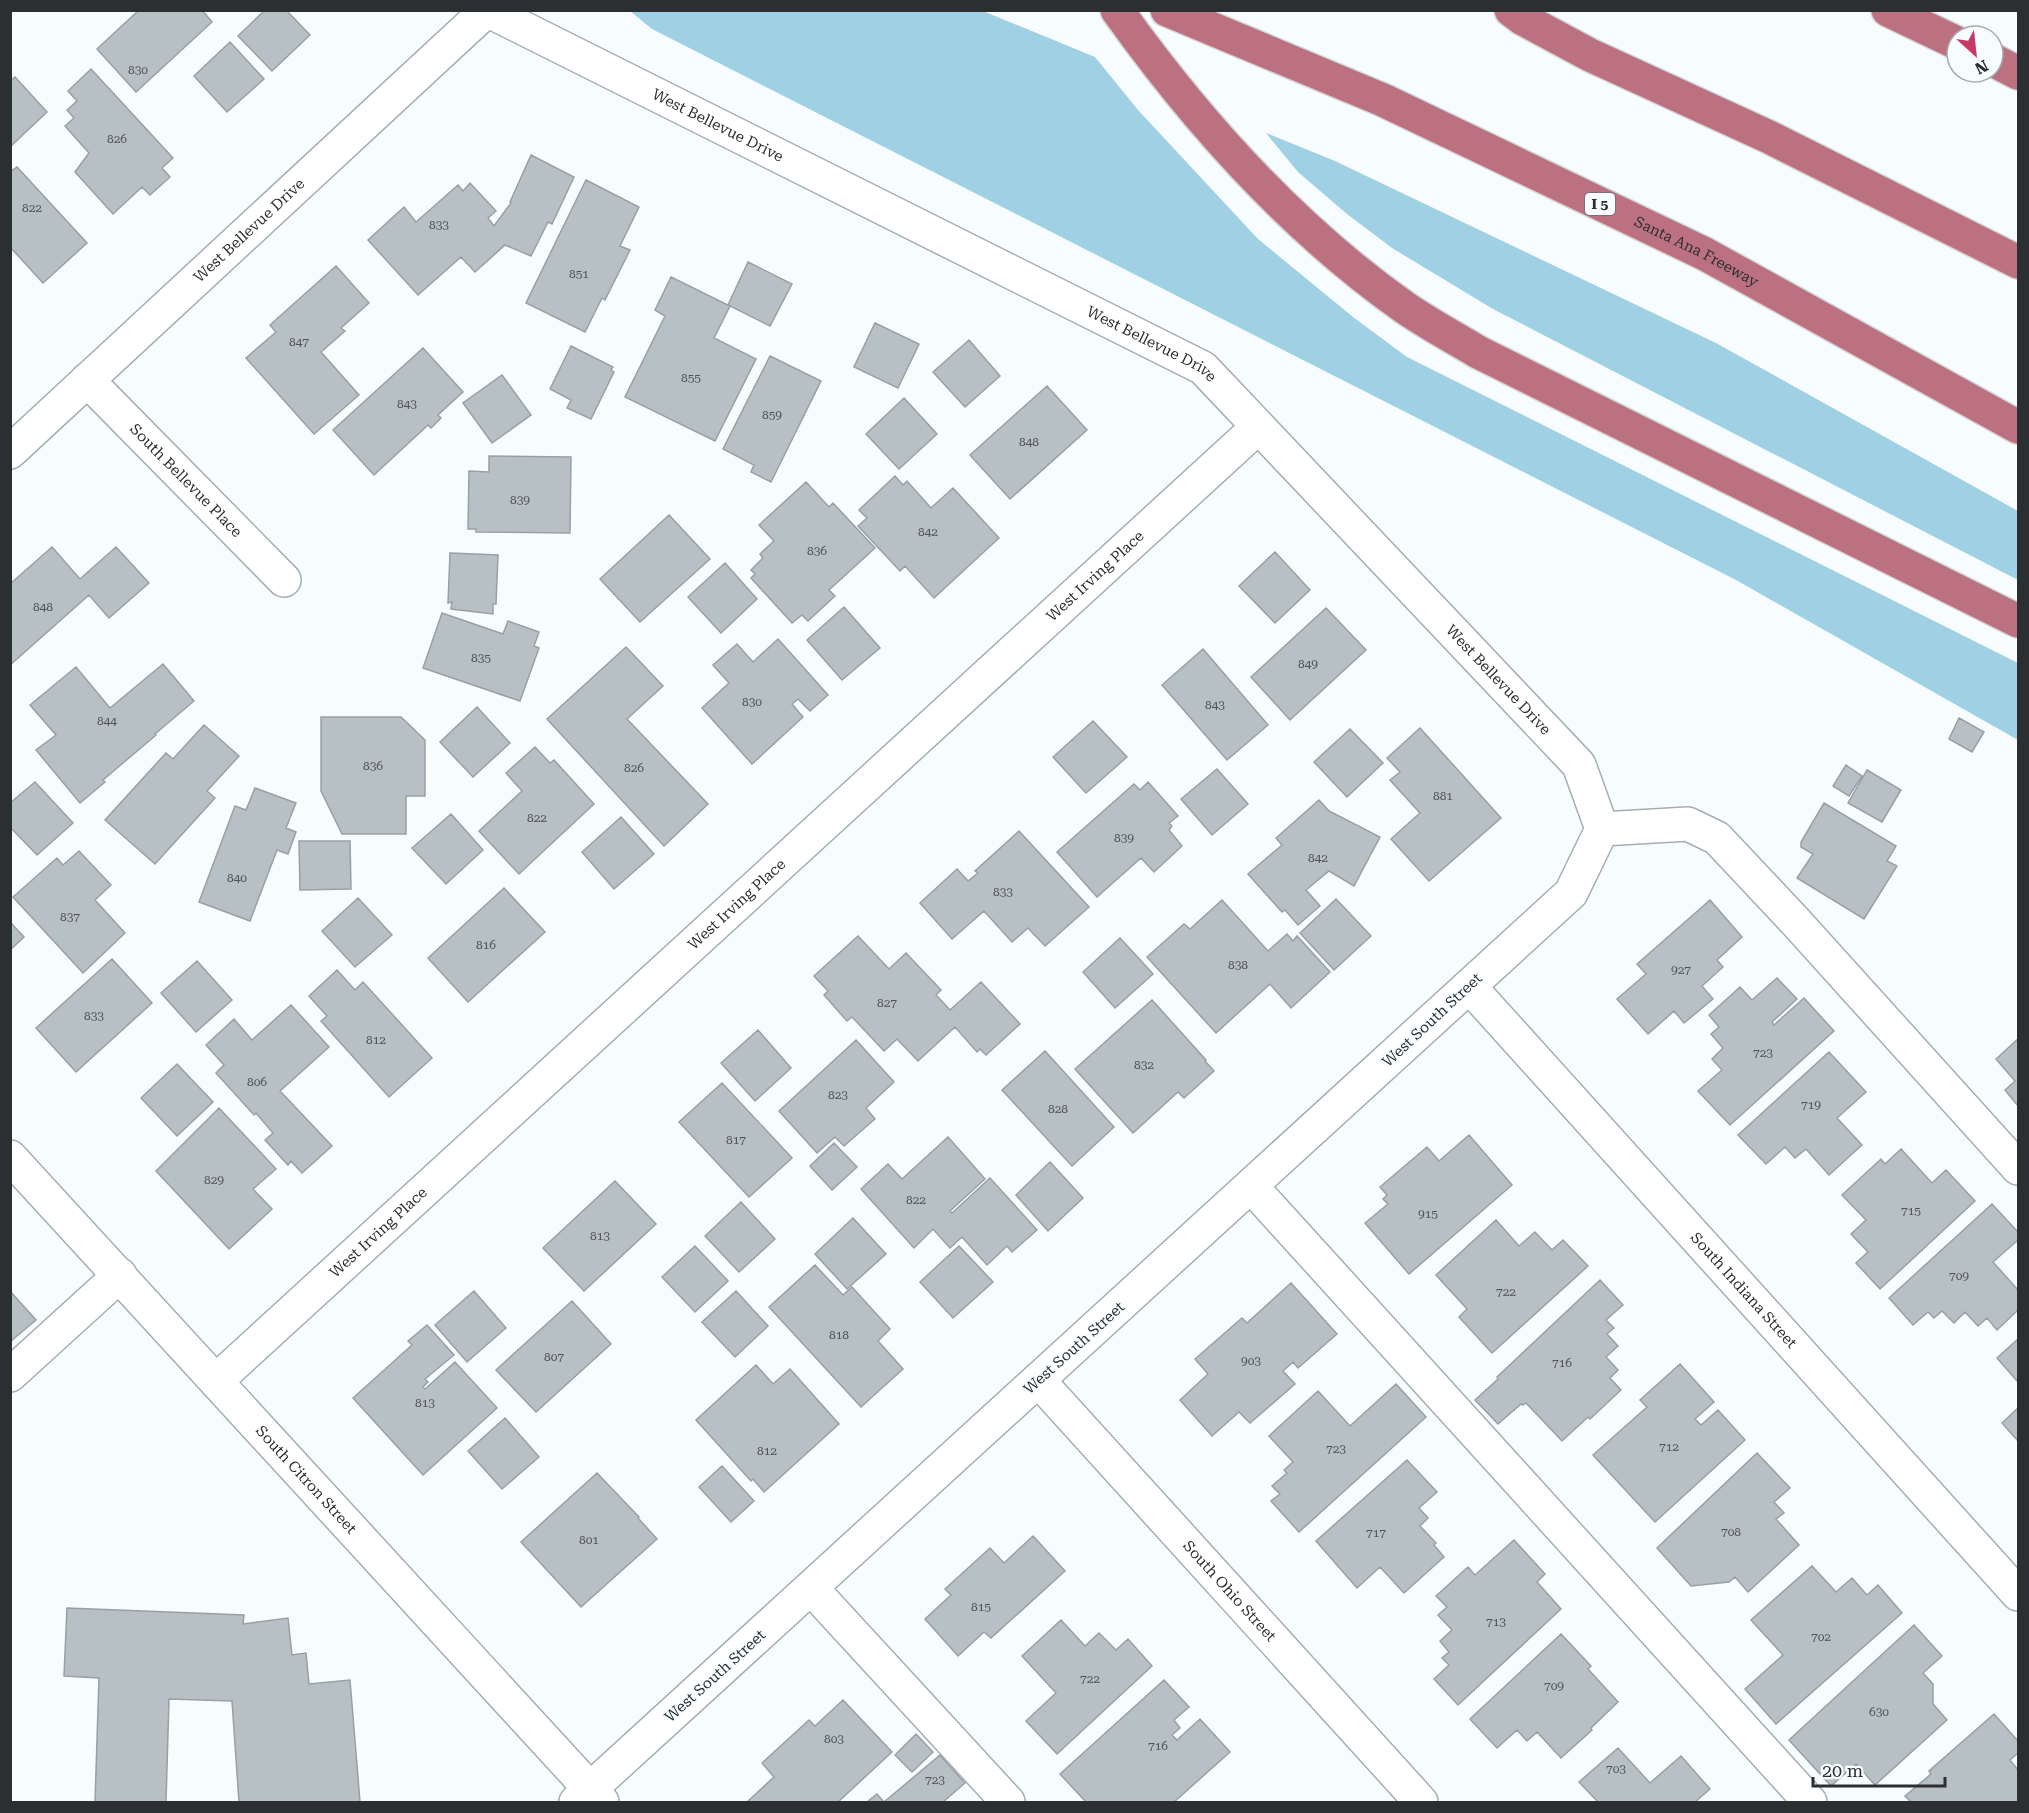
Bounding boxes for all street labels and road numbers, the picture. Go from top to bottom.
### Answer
street label: West Bellevue Drive [649,85,786,166]
street label: West Bellevue Drive [190,175,308,286]
road number: I 5 [1585,193,1615,215]
street label: Santa Ana Freeway [1631,212,1762,291]
street label: West Bellevue Drive [1084,302,1220,386]
street label: South Bellevue Place [126,420,246,541]
street label: West Irving Place [1043,527,1148,625]
street label: West Bellevue Drive [1442,621,1555,738]
street label: West Irving Place [684,855,789,953]
street label: West South Street [1378,969,1486,1071]
street label: West Irving Place [326,1183,431,1282]
street label: South Indiana Street [1687,1229,1801,1352]
street label: West South Street [1020,1298,1128,1398]
street label: South Citron Street [252,1422,361,1538]
street label: South Ohio Street [1179,1537,1280,1645]
street label: West South Street [661,1626,769,1726]

